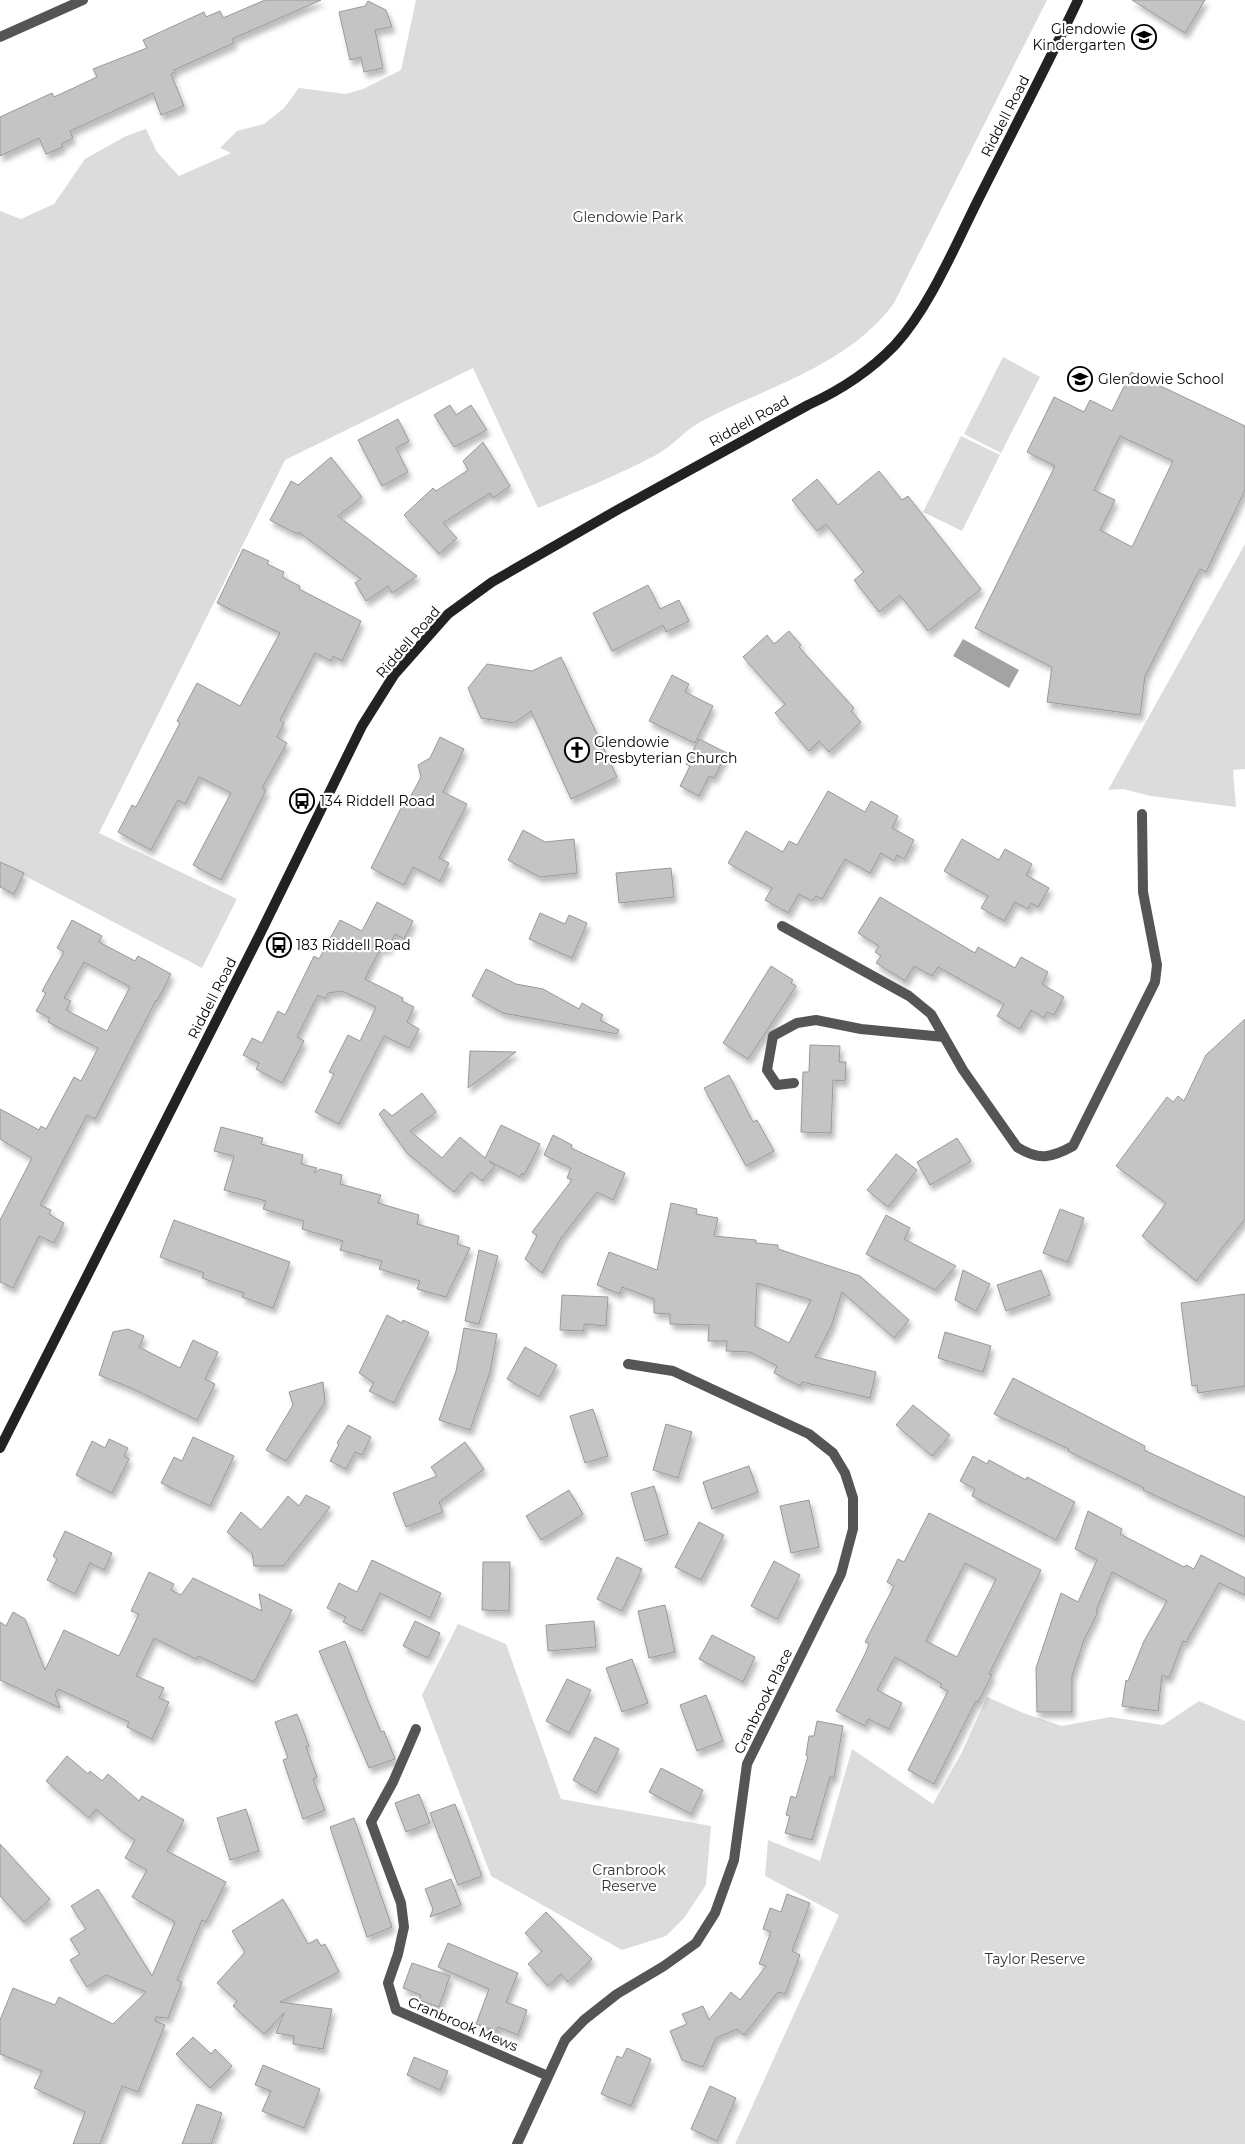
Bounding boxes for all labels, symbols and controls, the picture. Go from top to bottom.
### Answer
place label: Glendowie Kindergarten [1032,20,1126,54]
school or university icon: Glendowie Kindergarten [1131,24,1157,50]
street label: Riddell Road [977,72,1033,160]
park label: Glendowie Park [573,208,684,226]
school or university icon: Glendowie School [1067,366,1093,392]
place label: Glendowie School [1098,370,1224,388]
street label: Riddell Road [706,392,792,450]
street label: Riddell Road [372,602,444,682]
place label: Glendowie Presbyterian Church [594,733,737,767]
church icon: Glendowie Presbyterian Church [564,737,590,763]
bus stop icon: 134 Riddell Road [289,788,315,814]
place label: 134 Riddell Road [320,792,435,810]
bus stop icon: 183 Riddell Road [266,932,292,958]
place label: 183 Riddell Road [296,936,411,954]
street label: Riddell Road [184,954,240,1042]
street label: Cranbrook Place [730,1645,796,1757]
park label: Cranbrook Reserve [592,1861,666,1895]
park label: Taylor Reserve [985,1950,1085,1968]
street label: Cranbrook Mews [405,1993,521,2055]

